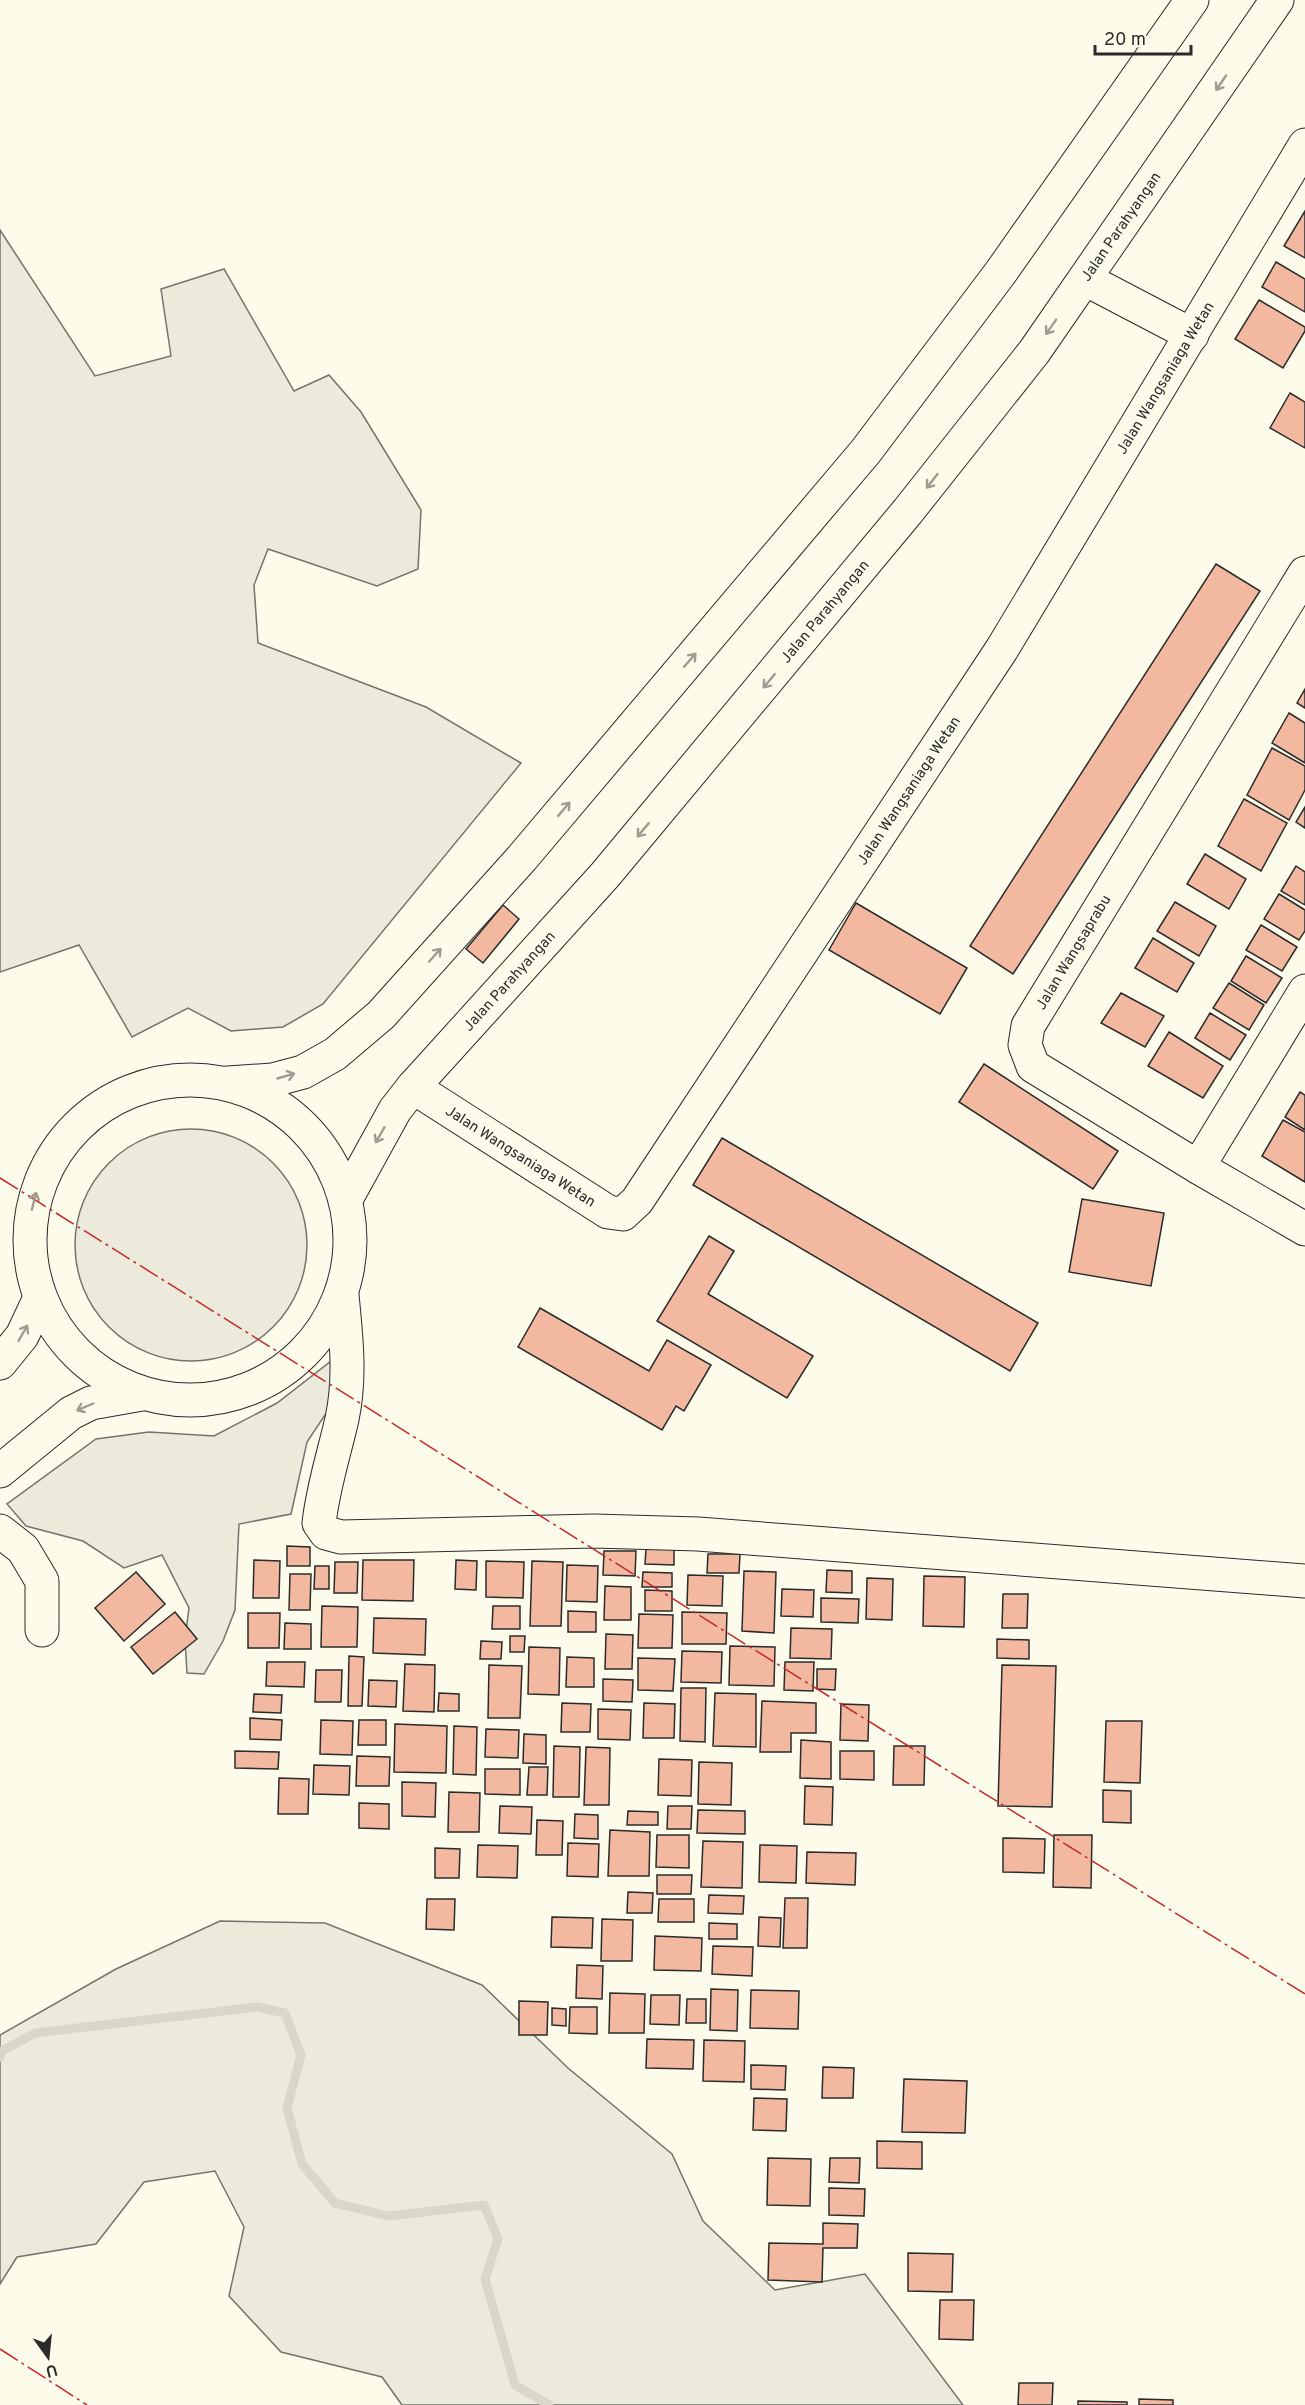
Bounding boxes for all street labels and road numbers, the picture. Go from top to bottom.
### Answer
street label: Jalan Parahyangan [1078,169,1166,286]
street label: Jalan Wangsaniaga Wetan [1113,299,1219,458]
street label: Jalan Parahyangan [777,557,874,668]
street label: Jalan Wangsaniaga Wetan [854,713,966,869]
street label: Jalan Wangsaprabu [1032,892,1116,1014]
street label: Jalan Parahyangan [460,928,560,1036]
street label: Jalan Wangsaniaga Wetan [441,1102,599,1212]

